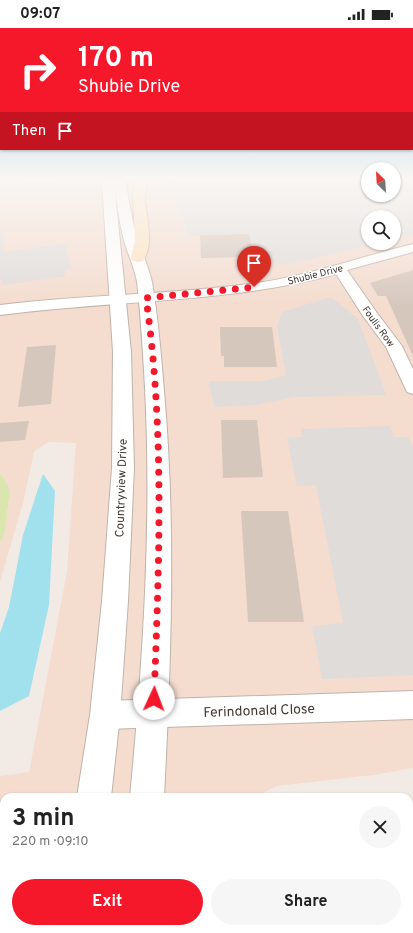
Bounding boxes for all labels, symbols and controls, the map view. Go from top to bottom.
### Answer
text: 09:07 [20,5,60,24]
text: 170 m [78,41,154,77]
icon: right [12,44,64,96]
text: Shubie Drive [78,76,180,99]
icon: arrive [54,120,76,142]
text: Then [12,122,46,141]
north arrow [361,162,401,202]
map controls [361,162,401,250]
button: search [361,210,401,250]
pin [237,246,271,287]
icon: arrive [243,252,265,274]
street label: Shubie Drive [286,262,345,289]
street label: Foulis Row [359,304,397,350]
street label: Countryview Drive [112,438,132,538]
position arrow [133,678,175,720]
street label: Ferindonald Close [203,701,315,722]
text: 3 min [12,804,74,834]
button: close [359,806,401,848]
text: 220 m · 09:10 [12,834,89,850]
button: Exit [12,879,203,925]
button: Share [211,879,401,925]

